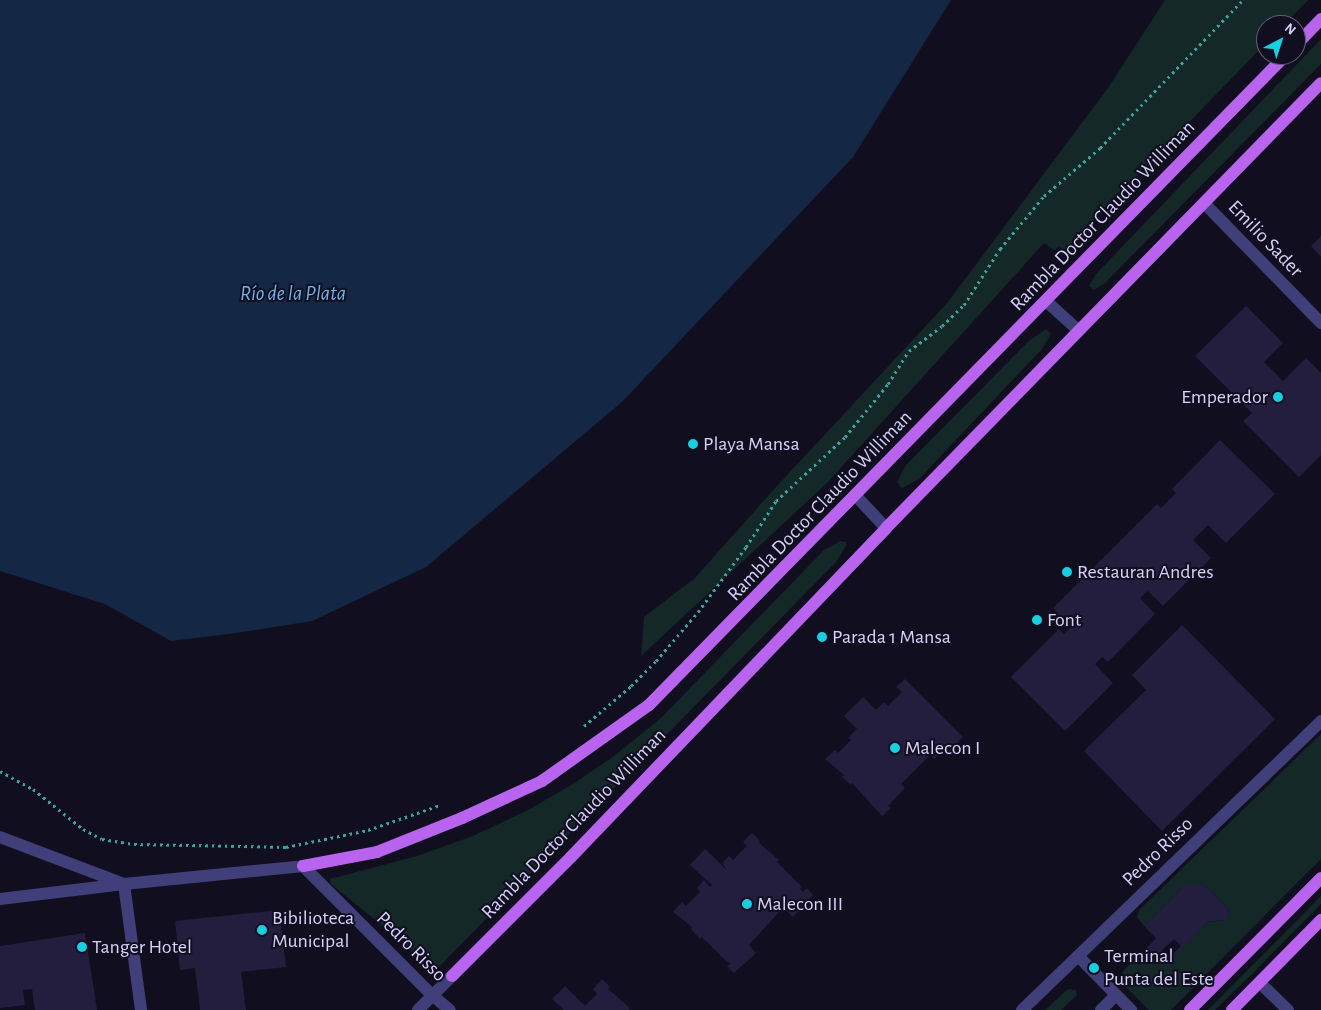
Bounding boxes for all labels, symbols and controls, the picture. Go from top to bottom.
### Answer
north arrow [1256,15,1306,65]
text: N [1282,21,1298,38]
street label: Rambla Doctor Claudio Williman [1006,116,1200,316]
street label: Emilio Sader [1223,196,1307,282]
water label: Río de la Plata [240,281,346,307]
place label: Emperador [1181,385,1268,409]
marker: Emperador [1272,391,1284,403]
street label: Rambla Doctor Claudio Williman [723,406,917,606]
place label: Playa Mansa [703,432,800,456]
marker: Playa Mansa [687,438,699,450]
place label: Restauran Andres [1077,560,1214,584]
marker: Restauran Andres [1061,566,1073,578]
place label: Font [1047,608,1081,632]
marker: Font [1031,614,1043,626]
place label: Parada 1 Mansa [832,625,951,649]
marker: Parada 1 Mansa [816,631,828,643]
street label: Rambla Doctor Claudio Williman [477,724,671,924]
place label: Malecon I [905,736,980,760]
marker: Malecon I [889,742,901,754]
street label: Pedro Risso [1118,812,1198,892]
place label: Malecon III [757,892,843,916]
marker: Malecon III [741,898,753,910]
place label: Bibilioteca Municipal [272,906,354,953]
street label: Pedro Risso [371,907,451,987]
marker: Bibilioteca Municipal [256,924,268,936]
place label: Tanger Hotel [92,935,192,959]
marker: Tanger Hotel [76,941,88,953]
place label: Terminal Punta del Este [1104,944,1214,991]
marker: Terminal Punta del Este [1088,962,1100,974]

